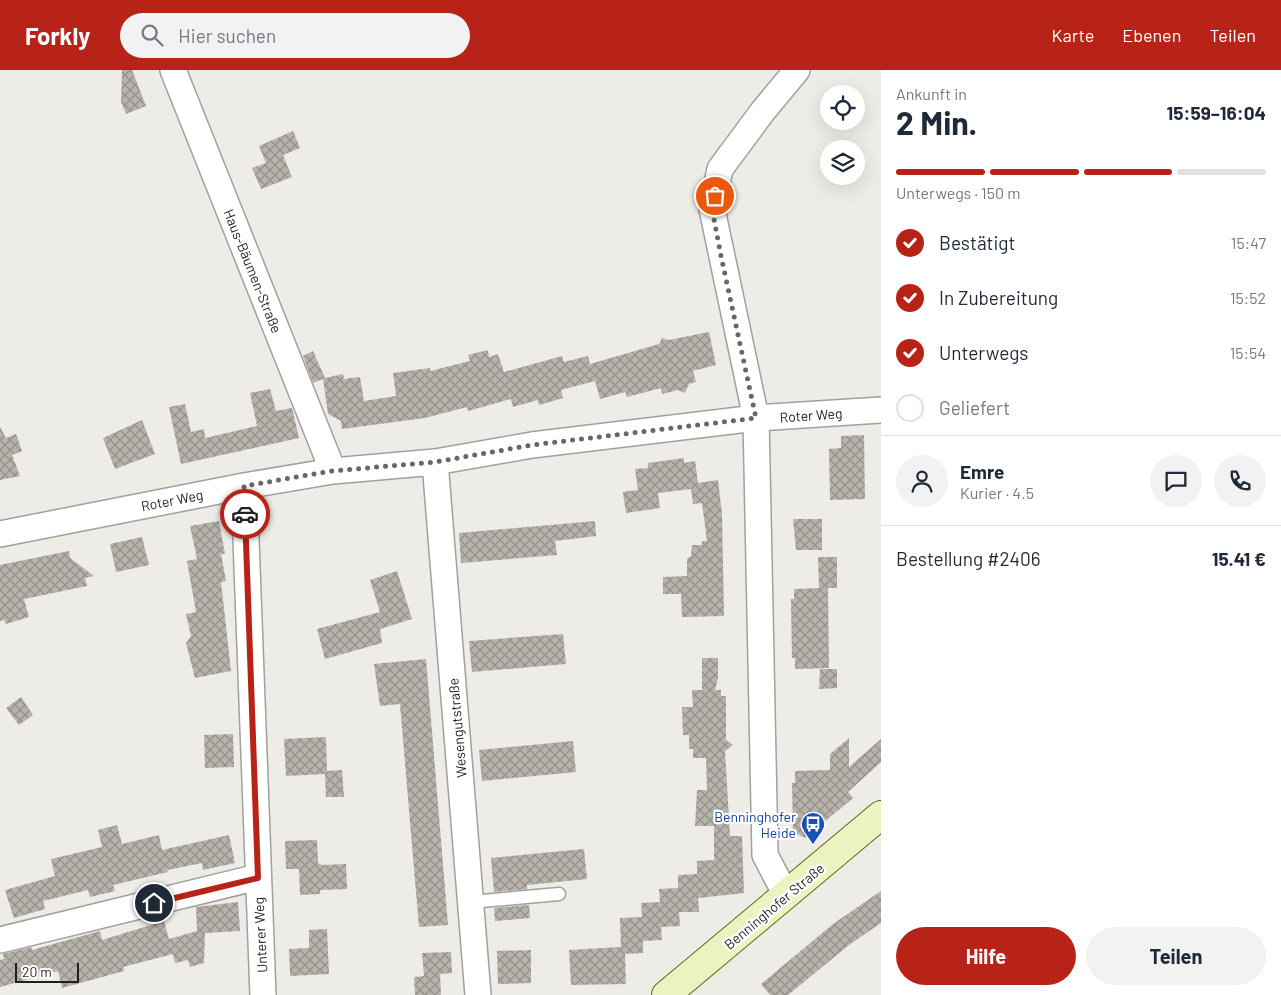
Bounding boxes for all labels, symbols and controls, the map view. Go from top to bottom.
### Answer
search box [120,13,470,58]
text: Forkly [25,21,90,50]
icon: search [138,21,166,49]
text: Hier suchen [178,24,276,47]
text: Karte [1051,24,1094,46]
text: Ebenen [1122,24,1181,46]
text: Teilen [1209,24,1256,46]
text: Ankunft in [896,84,967,103]
map controls [820,85,865,185]
button: locate [820,85,865,130]
text: 15:59–16:04 [1167,101,1266,124]
text: 2 Min. [896,103,977,141]
button: layers [820,140,865,185]
pin [694,175,736,217]
icon: bag [701,182,729,210]
text: Unterwegs · 150 m [896,183,1020,202]
street label: Haus-Bäumen-Straße [220,207,286,335]
icon: check [896,229,924,257]
text: Bestätigt [939,231,1015,254]
text: 15:47 [1231,233,1266,252]
icon: check [896,284,924,312]
text: In Zubereitung [939,286,1058,309]
text: 15:52 [1230,288,1266,307]
icon: check [896,339,924,367]
text: Unterwegs [939,341,1028,364]
text: 15:54 [1230,343,1266,362]
text: Geliefert [939,396,1010,419]
street label: Roter Weg [779,404,843,426]
button: person [896,455,948,507]
button: chat [1150,455,1202,507]
button: phone [1214,455,1266,507]
text: Emre [960,460,1004,483]
text: Kurier · 4.5 [960,483,1034,502]
street label: Roter Weg [140,486,204,514]
courier [220,489,270,539]
icon: car [231,500,259,528]
text: Bestellung #2406 [896,547,1041,570]
text: 15.41 € [1212,547,1266,570]
street label: Wesengutstraße [444,677,470,779]
place label: Benninghofer Heide [714,808,796,841]
bus stop icon: Benninghofer Heide [800,811,826,845]
street label: Benninghofer Straße [721,859,827,953]
pin [133,882,175,924]
icon: home [140,889,168,917]
street label: Unterer Weg [250,897,270,973]
button: Hilfe [896,927,1076,985]
button: Teilen [1086,927,1266,985]
scale bar [15,960,79,983]
text: 20 m [22,963,52,980]

